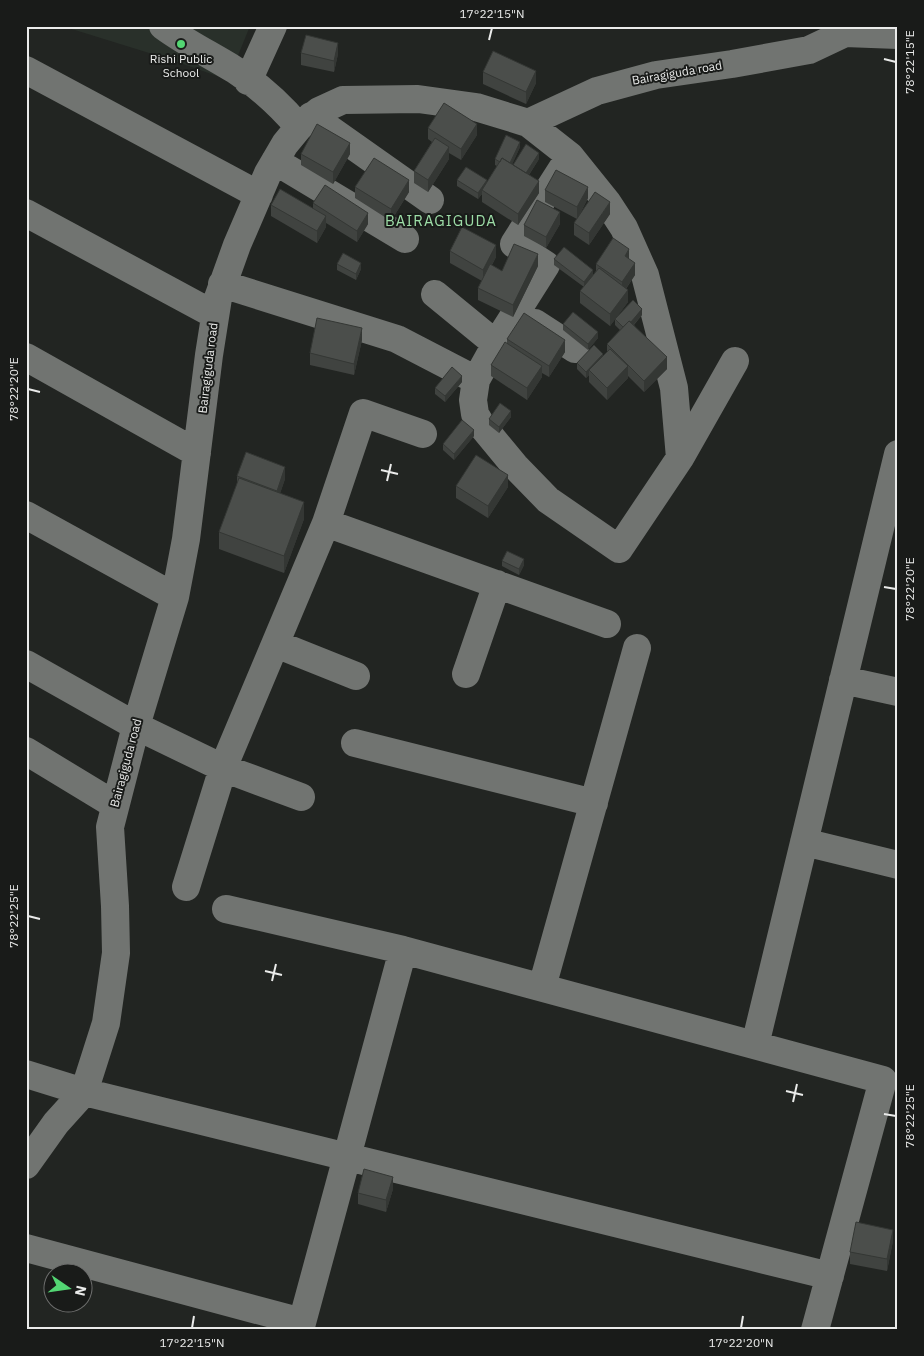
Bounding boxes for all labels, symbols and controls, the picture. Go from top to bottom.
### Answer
text: 17°22'15"N [459,6,525,21]
text: 78°22'15"E [902,30,917,94]
marker: Rishi Public School [175,38,187,50]
place label: Rishi Public School [150,51,212,80]
street label: Bairagiguda road [631,57,723,88]
district label: BAIRAGIGUDA [385,211,497,230]
street label: Bairagiguda road [195,322,220,414]
text: 78°22'20"E [6,357,21,421]
text: 78°22'20"E [902,557,917,621]
street label: Bairagiguda road [106,717,145,809]
text: 78°22'25"E [6,884,21,948]
text: 78°22'25"E [902,1084,917,1148]
north arrow [42,1264,92,1314]
text: N [71,1284,91,1298]
text: 17°22'15"N [159,1335,225,1350]
text: 17°22'20"N [708,1335,774,1350]

